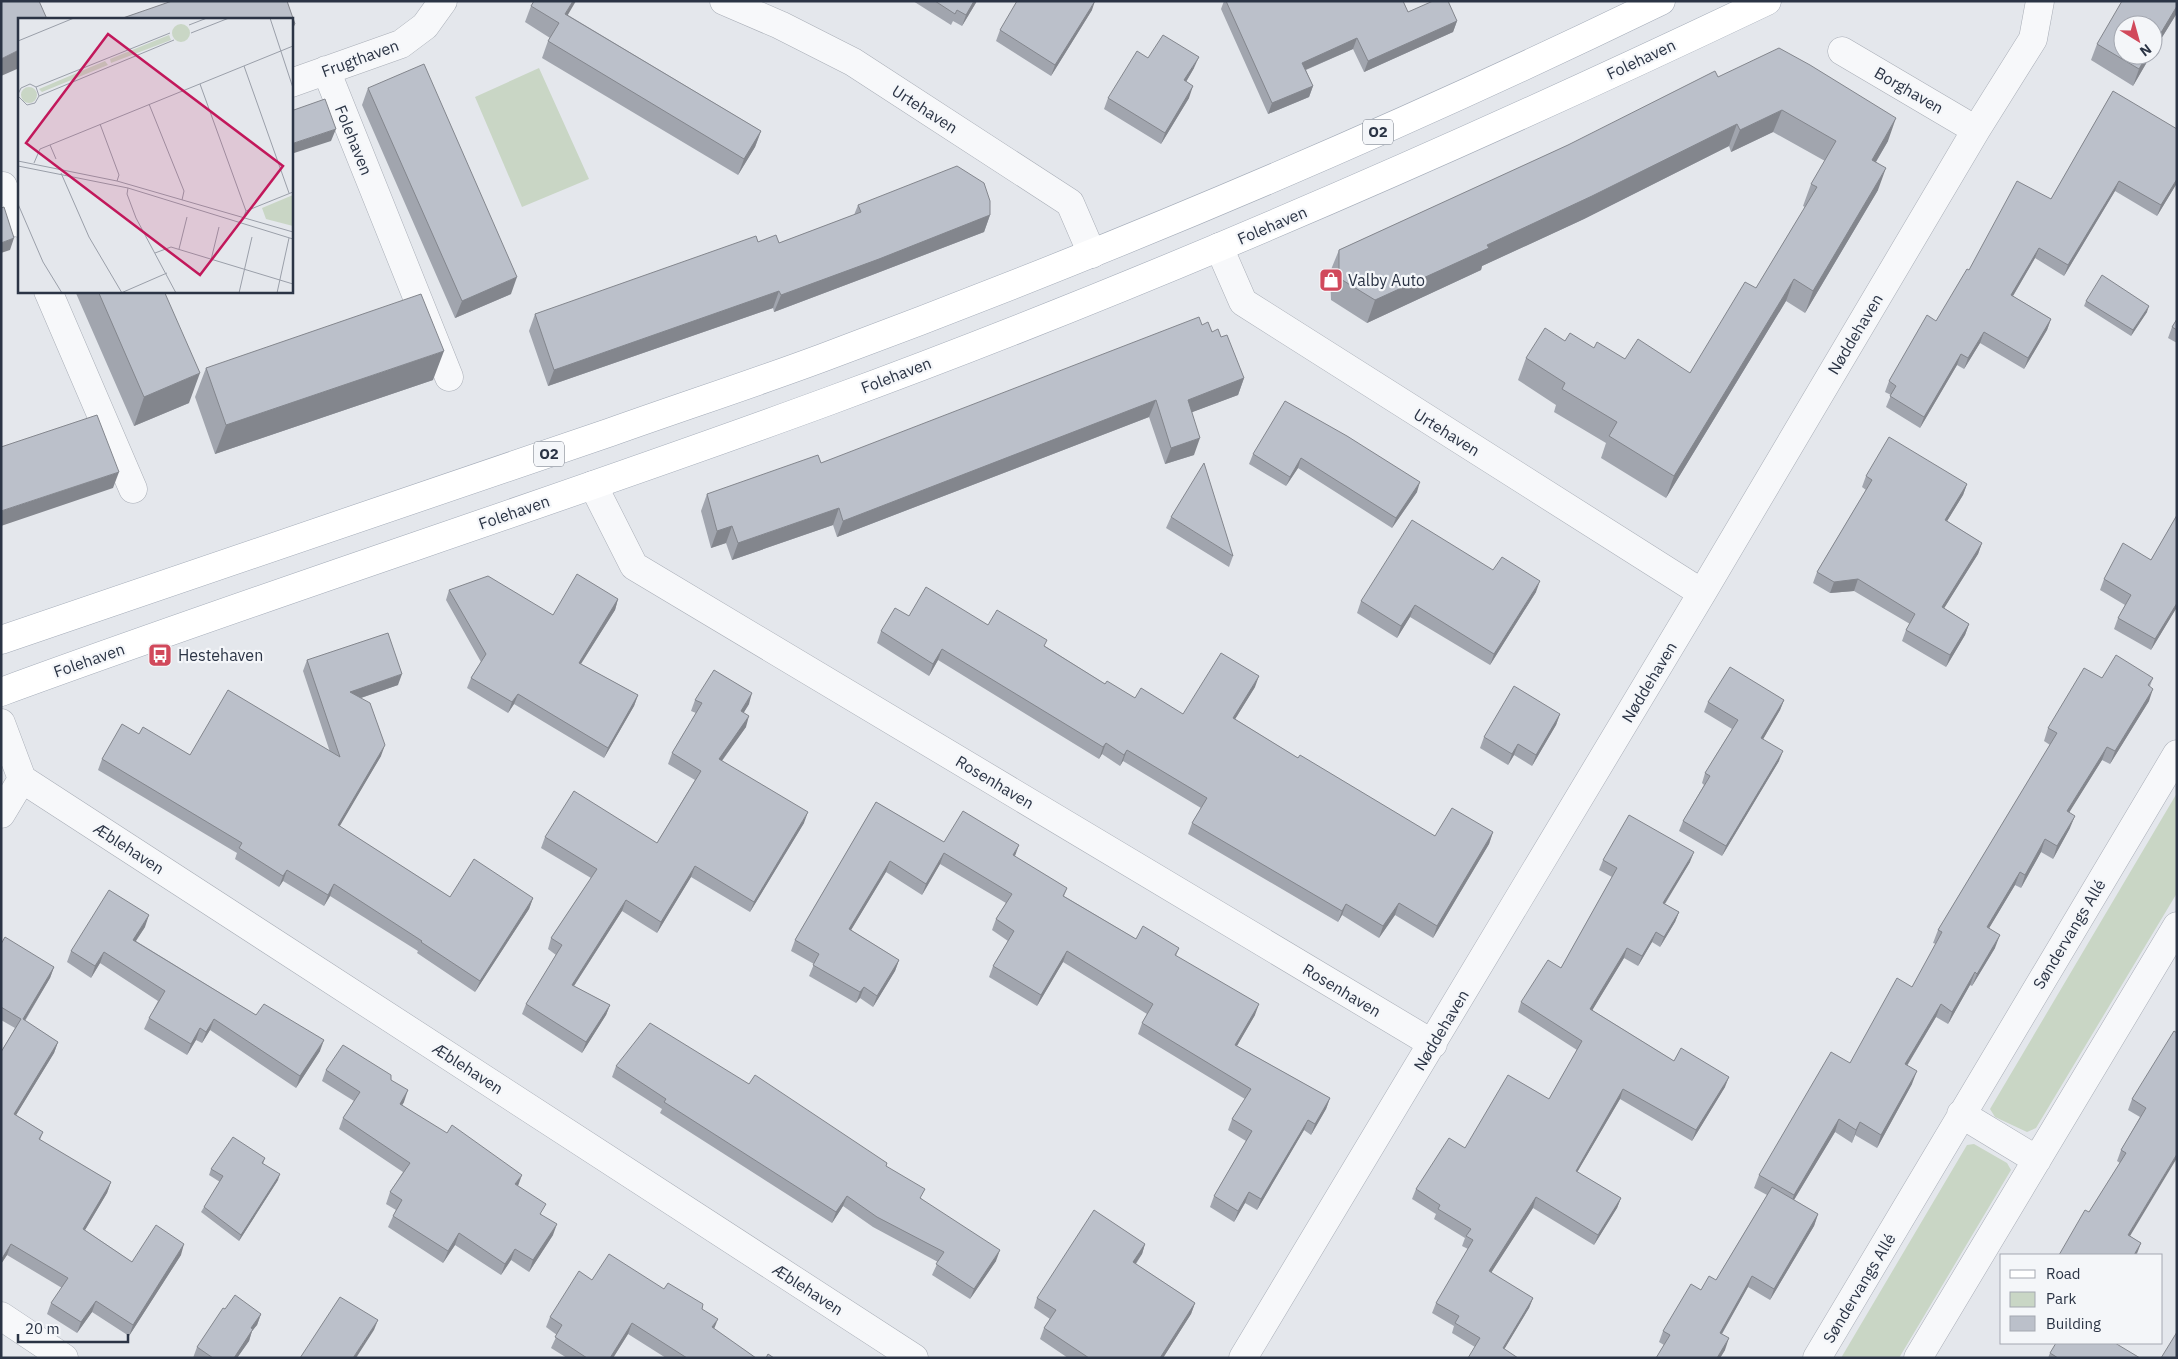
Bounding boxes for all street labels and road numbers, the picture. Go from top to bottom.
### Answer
street label: Folehaven [1603,34,1679,84]
street label: Frugthaven [319,35,401,81]
street label: Borghaven [1871,62,1947,118]
street label: Urtehaven [888,80,962,138]
street label: Folehaven [331,102,377,178]
road number: O2 [1363,120,1393,144]
street label: Folehaven [1234,201,1310,249]
street label: Nøddehaven [1823,290,1887,378]
street label: Folehaven [858,352,934,398]
street label: Urtehaven [1410,404,1484,460]
road number: O2 [534,442,564,466]
street label: Folehaven [476,491,552,533]
street label: Nøddehaven [1617,638,1681,726]
street label: Folehaven [51,639,127,681]
street label: Rosenhaven [952,751,1038,813]
street label: Æblehaven [90,818,168,878]
street label: Søndervangs Allé [2028,875,2110,993]
street label: Rosenhaven [1299,959,1385,1021]
street label: Nøddehaven [1409,986,1473,1074]
street label: Æblehaven [429,1038,507,1098]
street label: Søndervangs Allé [1818,1229,1900,1347]
street label: Æblehaven [769,1259,847,1319]

